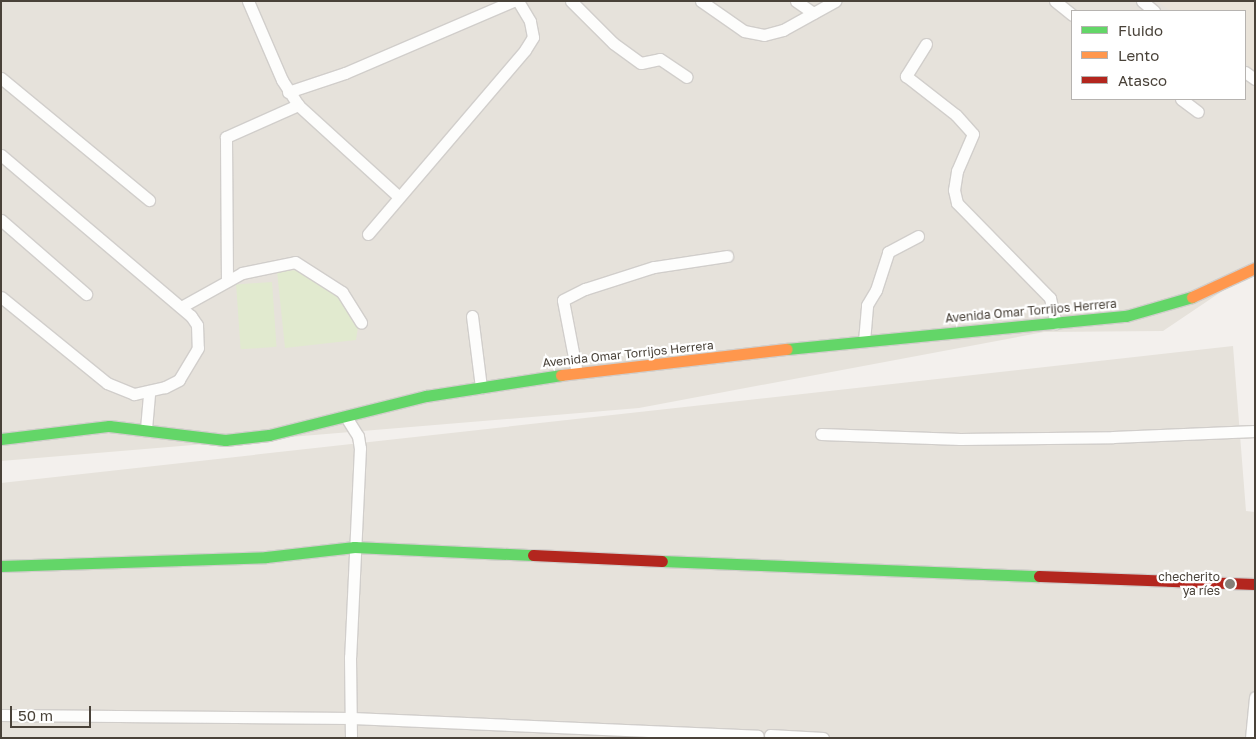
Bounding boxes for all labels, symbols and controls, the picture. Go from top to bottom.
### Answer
legend [1071,10,1246,100]
text: Fluido [1118,21,1163,39]
text: Lento [1118,46,1159,64]
text: Atasco [1118,71,1167,89]
street label: Avenida Omar Torrijos Herrera [945,296,1117,326]
street label: Avenida Omar Torrijos Herrera [542,338,714,370]
place label: checherito ya ríes [1158,570,1220,598]
marker: checherito ya ríes [1224,578,1236,590]
scale bar [12,696,94,728]
text: 50 m [18,706,53,724]

